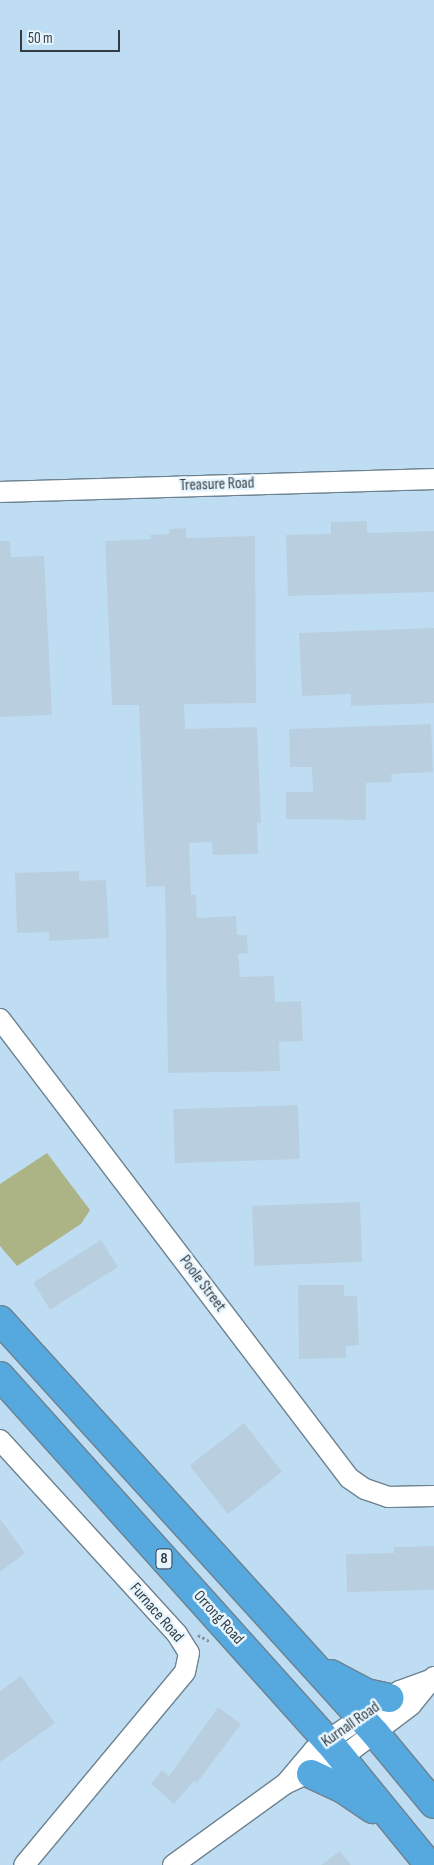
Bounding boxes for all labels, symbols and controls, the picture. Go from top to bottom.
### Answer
scale bar [22,20,122,52]
text: 50 m [28,29,53,48]
street label: Treasure Road [179,474,255,496]
street label: Poole Street [175,1252,229,1316]
road number: 8 [155,1546,173,1572]
street label: Furnace Road [125,1579,187,1647]
street label: Orrong Road [189,1587,247,1649]
street label: Kurnall Road [318,1698,384,1752]

